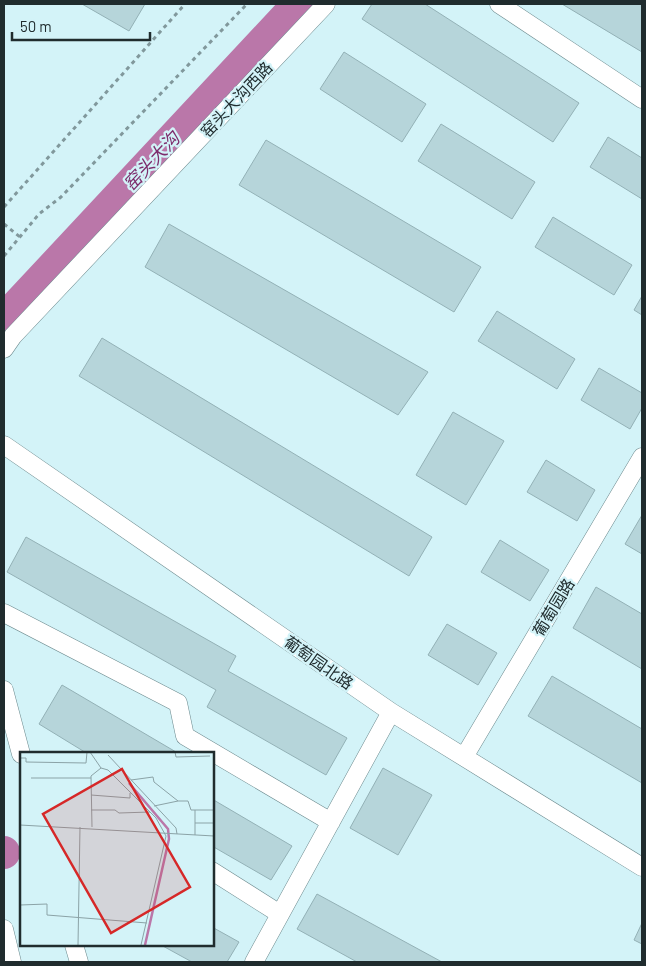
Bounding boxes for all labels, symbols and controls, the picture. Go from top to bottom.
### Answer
scale bar [12,10,150,42]
text: 50 m [20,17,52,35]
street label: 窑头大沟西路 [196,57,276,141]
water label: 窑头大沟 [118,126,185,195]
street label: 葡萄园路 [528,575,578,639]
street label: 葡萄园北路 [281,631,357,693]
inset map [20,752,214,946]

